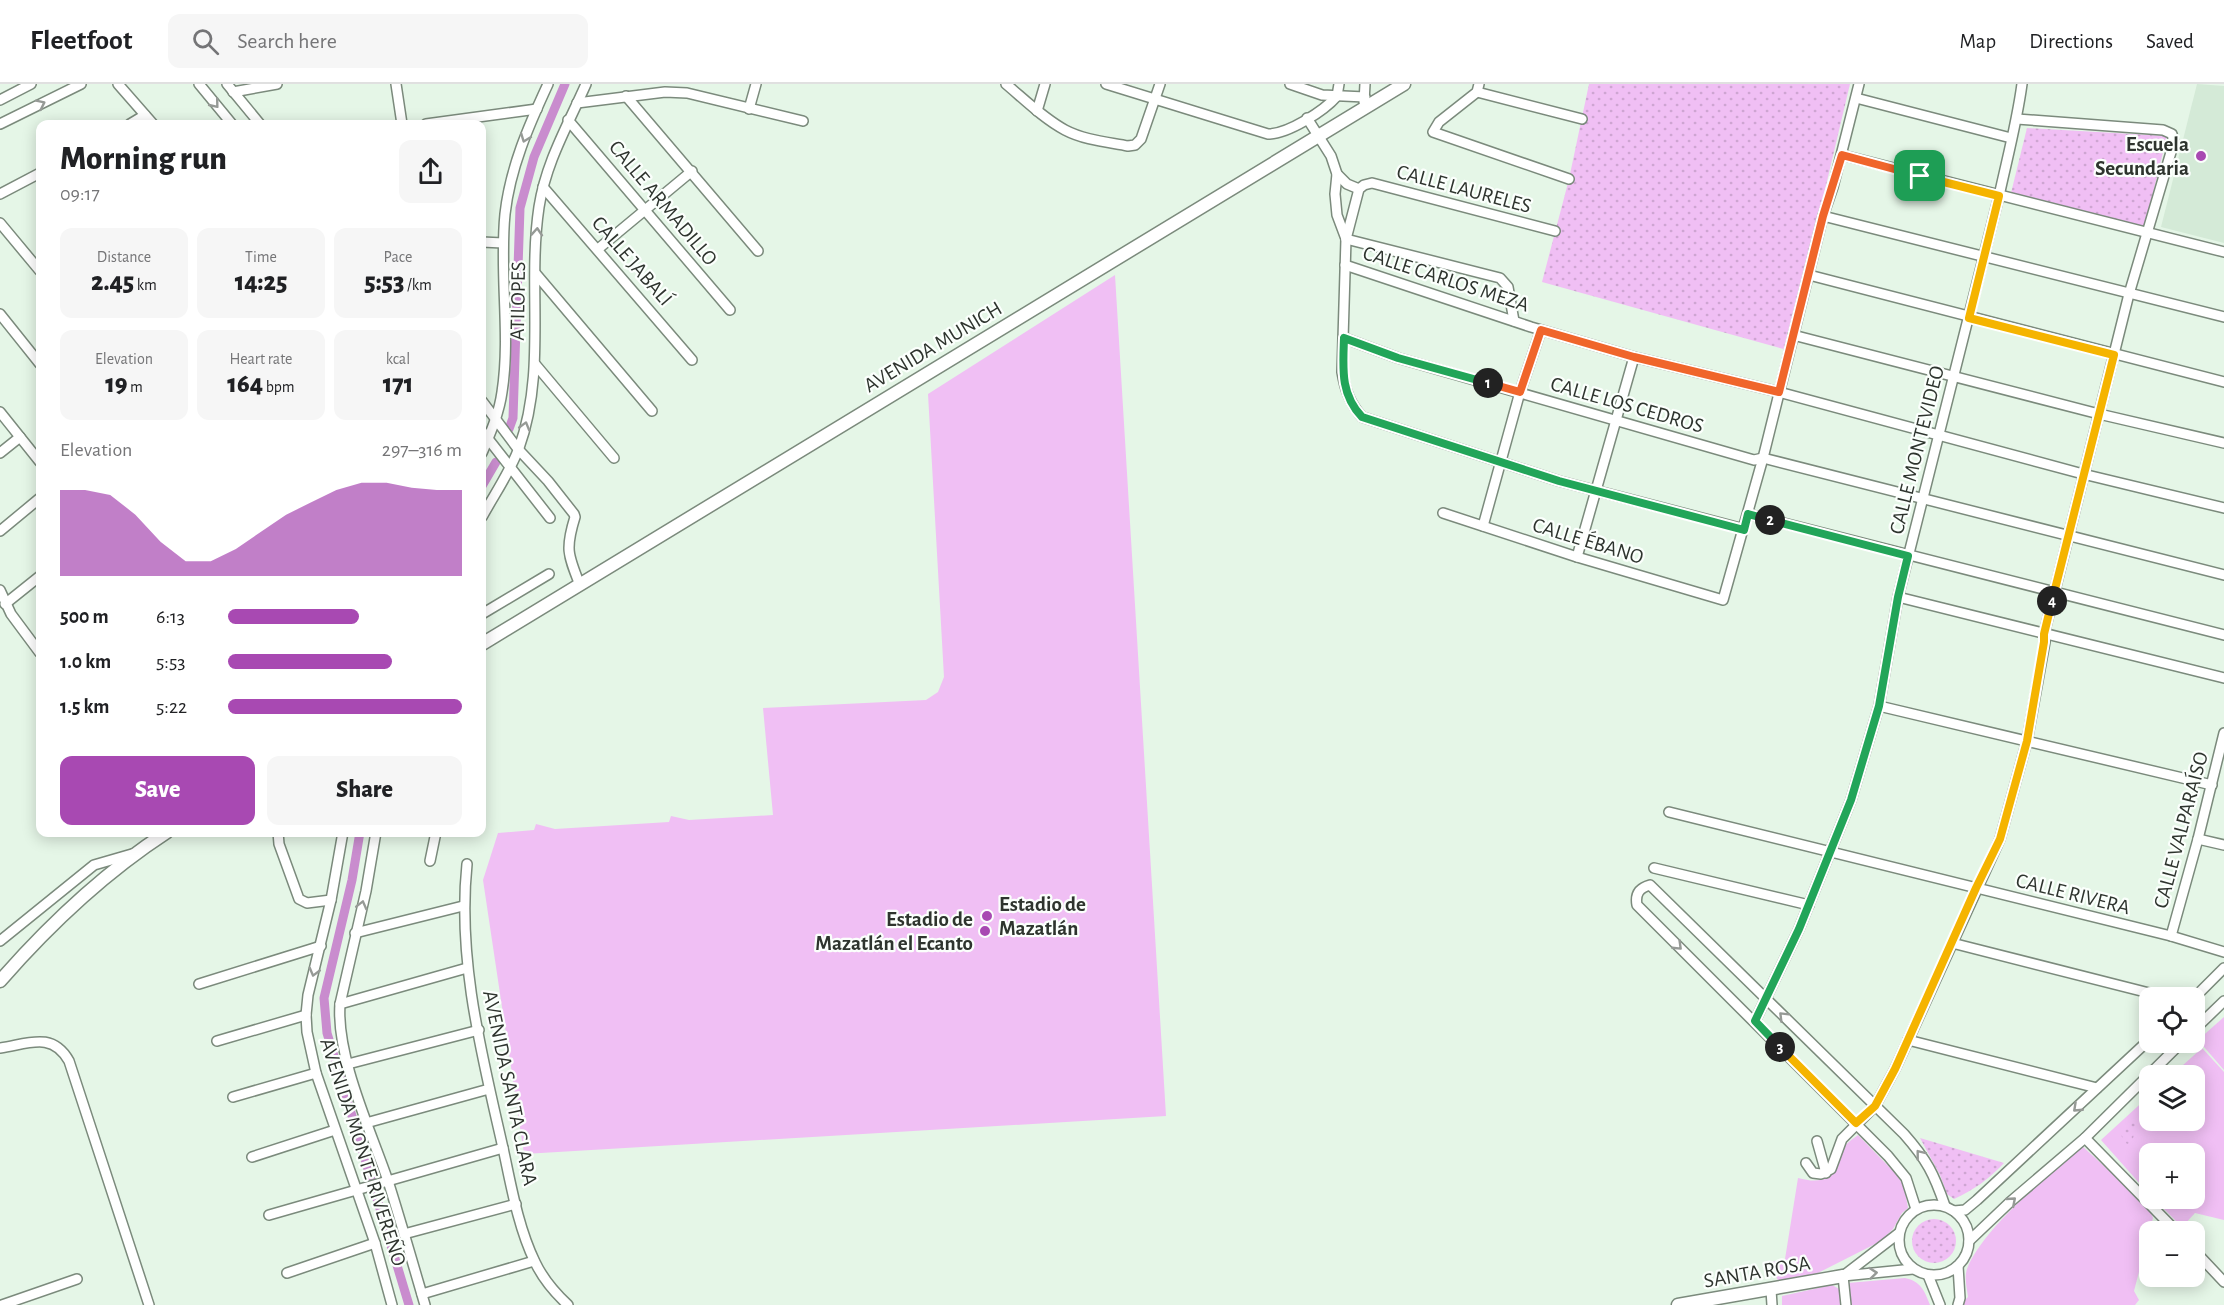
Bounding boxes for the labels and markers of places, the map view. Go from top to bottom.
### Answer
place label: Escuela Secundaria [2095,134,2189,179]
marker: Escuela Secundaria [2194,149,2208,163]
pin [1894,150,1945,201]
pin: 1 [1473,368,1503,398]
pin: 2 [1755,505,1785,535]
pin: 4 [2037,586,2067,616]
place label: Estadio de Mazatlán [999,894,1086,939]
place label: Estadio de Mazatlán el Ecanto [815,909,973,954]
marker: Estadio de Mazatlán [980,909,994,923]
marker: Estadio de Mazatlán el Ecanto [978,924,992,938]
pin: 3 [1765,1032,1795,1062]

